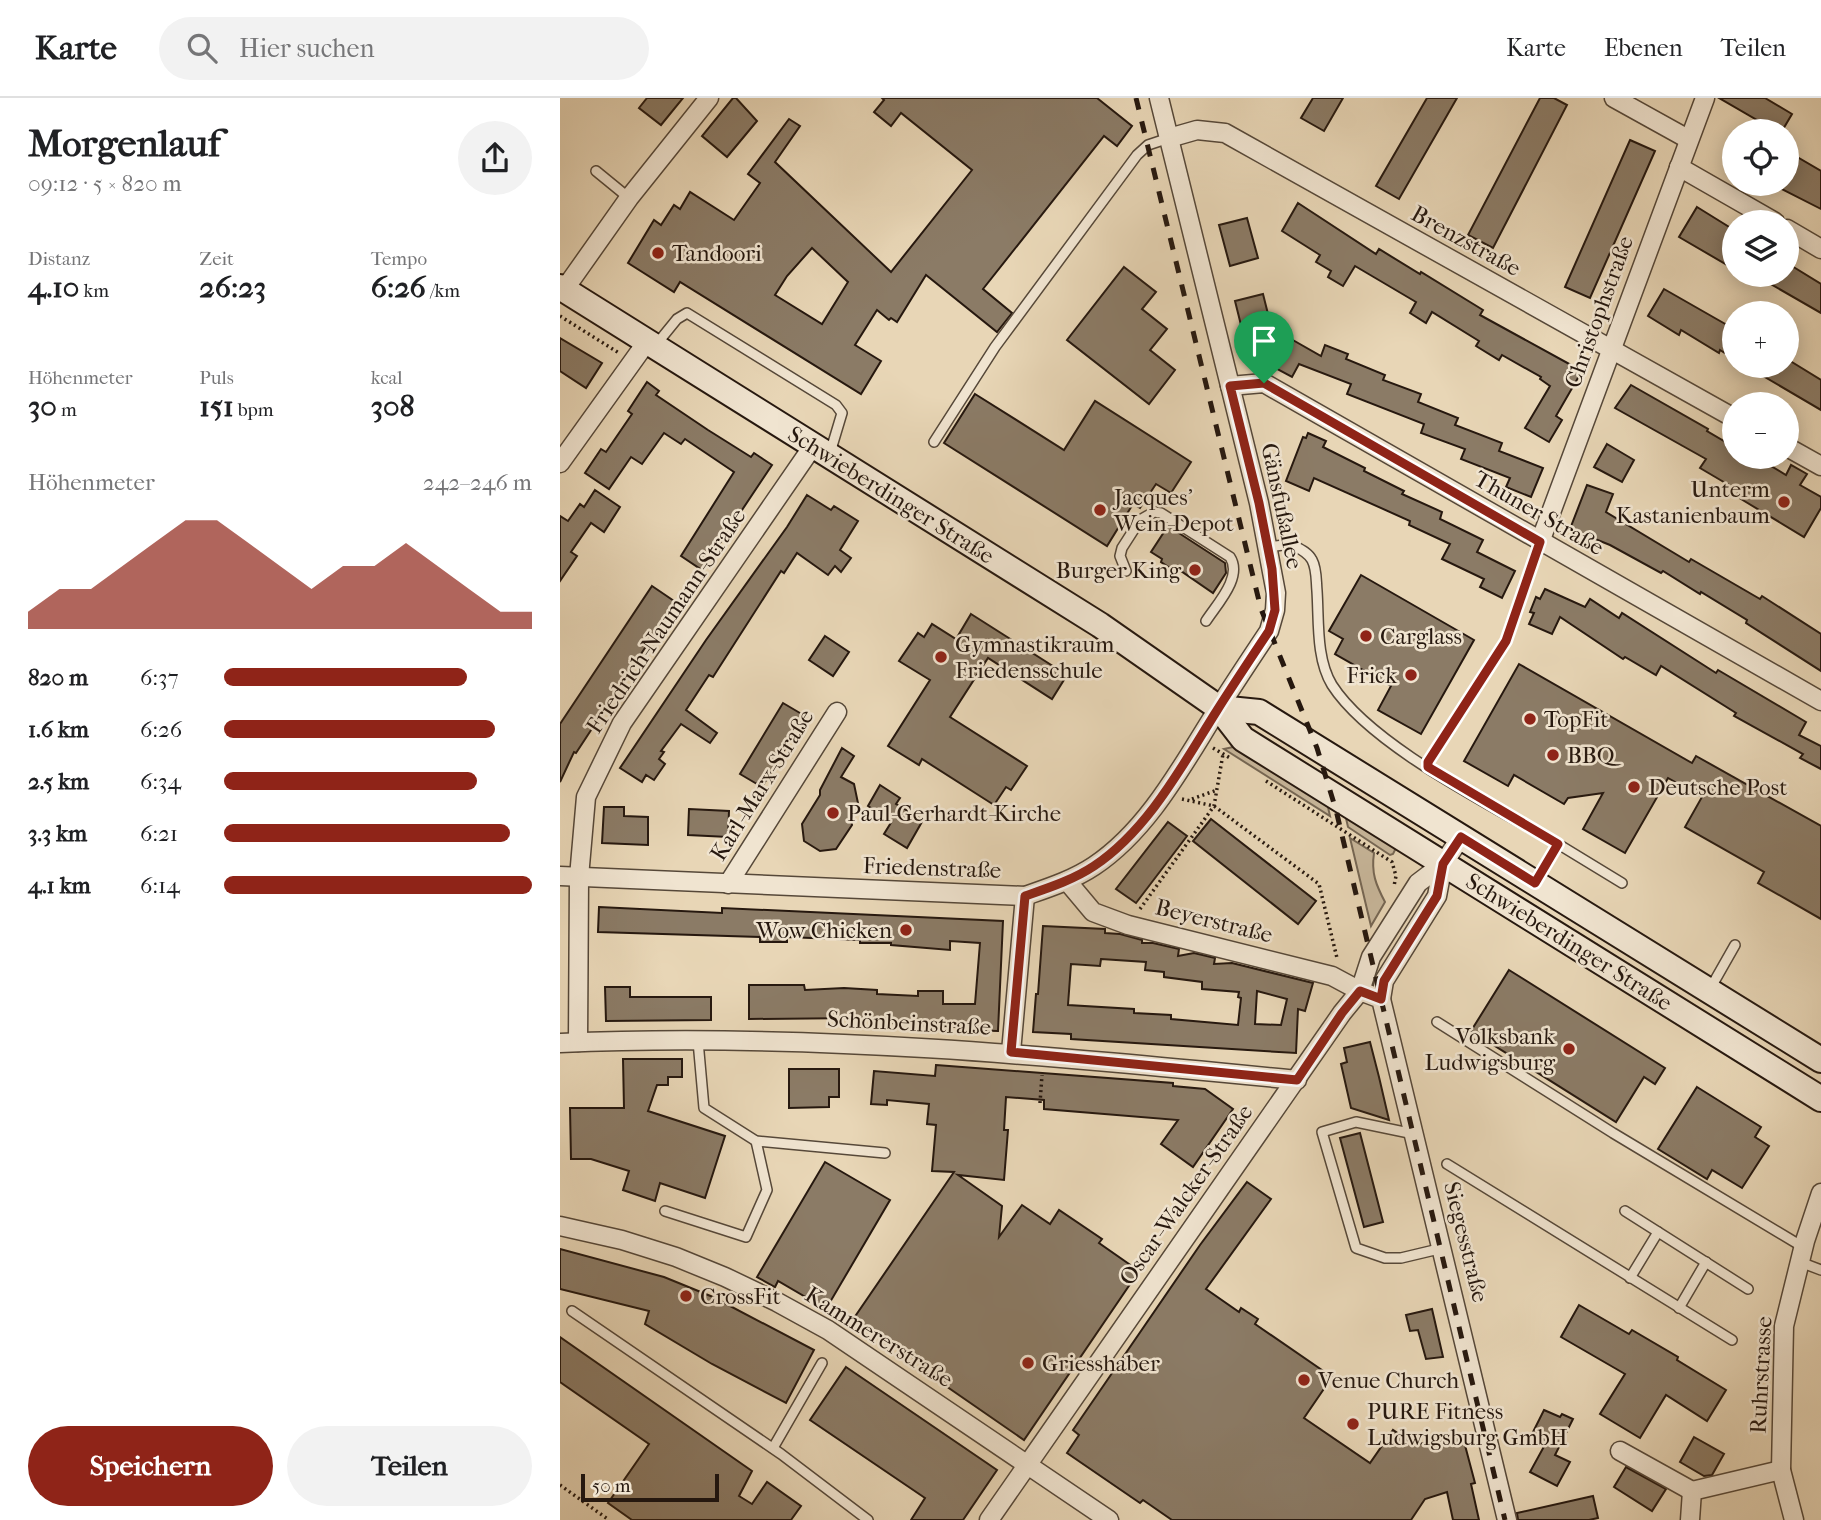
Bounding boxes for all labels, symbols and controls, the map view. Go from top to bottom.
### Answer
search box [159,17,649,80]
text: Karte [35,29,117,68]
icon: search [183,29,221,67]
text: Hier suchen [239,33,375,64]
text: Karte [1506,34,1566,62]
text: Ebenen [1604,34,1683,62]
text: Teilen [1721,34,1786,62]
map controls [1722,119,1799,469]
button: locate [1722,119,1799,196]
text: Morgenlauf [28,121,221,166]
button: share [458,121,532,195]
text: 09:12 · 5 × 820 m [28,170,182,197]
street label: Brenzstraße [1407,200,1525,282]
button: layers [1722,210,1799,287]
street label: Christophstraße [1559,232,1639,392]
place label: Tandoori [672,240,762,267]
marker: Tandoori [650,245,666,261]
text: Distanz [28,248,90,270]
text: Zeit [199,248,234,270]
text: Tempo [371,248,427,270]
text: 4.10 [28,270,79,305]
text: 26:23 [199,270,266,305]
text: 6:26 [371,270,426,305]
text: km [79,280,109,302]
text: /km [426,280,460,302]
button: + [1722,301,1799,378]
pin [1234,311,1294,383]
icon: arrive [1245,322,1283,360]
text: Höhenmeter [28,367,133,389]
text: Puls [199,367,234,389]
text: kcal [371,367,403,389]
text: 30 [28,389,57,424]
text: 151 [199,389,234,424]
text: 308 [371,389,415,424]
button: − [1722,392,1799,469]
text: m [57,399,77,421]
text: bpm [234,399,274,421]
street label: Schwieberdinger Straße [783,420,999,570]
street label: Gänsfußallee [1255,441,1309,571]
street label: Thuner Straße [1469,465,1609,561]
text: Höhenmeter [28,469,155,496]
text: 242–246 m [423,469,532,496]
place label: Unterm Kastanienbaum [1616,476,1770,529]
place label: Jacques' Wein-Depot [1112,484,1234,537]
marker: Unterm Kastanienbaum [1776,494,1792,510]
marker: Jacques' Wein-Depot [1092,502,1108,518]
street label: Friedrich-Naumann-Straße [581,503,751,739]
place label: Burger King [1056,557,1182,584]
marker: Burger King [1187,562,1203,578]
place label: Carglass [1380,623,1462,650]
marker: Carglass [1358,628,1374,644]
place label: Gymnastikraum Friedensschule [955,631,1114,684]
marker: Gymnastikraum Friedensschule [933,649,949,665]
place label: Frick [1346,662,1398,689]
text: 820 m [28,664,88,691]
text: 6:37 [140,664,179,691]
marker: Frick [1403,667,1419,683]
street label: Karl-Marx-Straße [705,704,819,866]
place label: TopFit [1544,706,1608,733]
marker: TopFit [1522,711,1538,727]
text: 1.6 km [28,716,89,743]
text: 6:26 [140,716,182,743]
place label: BBQ [1567,742,1622,769]
marker: BBQ [1545,747,1561,763]
text: 2.5 km [28,768,89,795]
text: 6:34 [140,768,181,795]
place label: Deutsche Post [1648,774,1787,801]
marker: Deutsche Post [1626,779,1642,795]
place label: Paul-Gerhardt-Kirche [847,800,1061,827]
marker: Paul-Gerhardt-Kirche [825,805,841,821]
text: 3.3 km [28,820,87,847]
text: 6:21 [140,820,178,847]
street label: Friedenstraße [862,852,1002,884]
street label: Schwieberdinger Straße [1461,867,1677,1017]
text: 4.1 km [28,872,91,899]
text: 6:14 [140,872,180,899]
street label: Beyerstraße [1153,893,1275,949]
place label: Wow Chicken [755,917,893,944]
marker: Wow Chicken [898,922,914,938]
street label: Schönbeinstraße [826,1005,992,1041]
place label: Volksbank Ludwigsburg [1424,1023,1556,1076]
marker: Volksbank Ludwigsburg [1561,1041,1577,1057]
street label: Oscar-Walcker-Straße [1113,1099,1259,1291]
street label: Siegesstraße [1438,1179,1494,1305]
street label: Kammererstraße [800,1281,958,1393]
place label: CrossFit [700,1283,781,1310]
marker: CrossFit [678,1288,694,1304]
street label: Ruhrstrasse [1744,1316,1778,1434]
place label: Griesshaber [1042,1350,1160,1377]
marker: Griesshaber [1020,1355,1036,1371]
place label: Venue Church [1317,1367,1459,1394]
marker: Venue Church [1296,1372,1312,1388]
place label: PURE Fitness Ludwigsburg GmbH [1367,1398,1568,1451]
marker: PURE Fitness Ludwigsburg GmbH [1345,1416,1361,1432]
button: Speichern [28,1426,273,1506]
button: Teilen [287,1426,532,1506]
scale bar [581,1471,719,1503]
text: 50 m [592,1475,631,1497]

